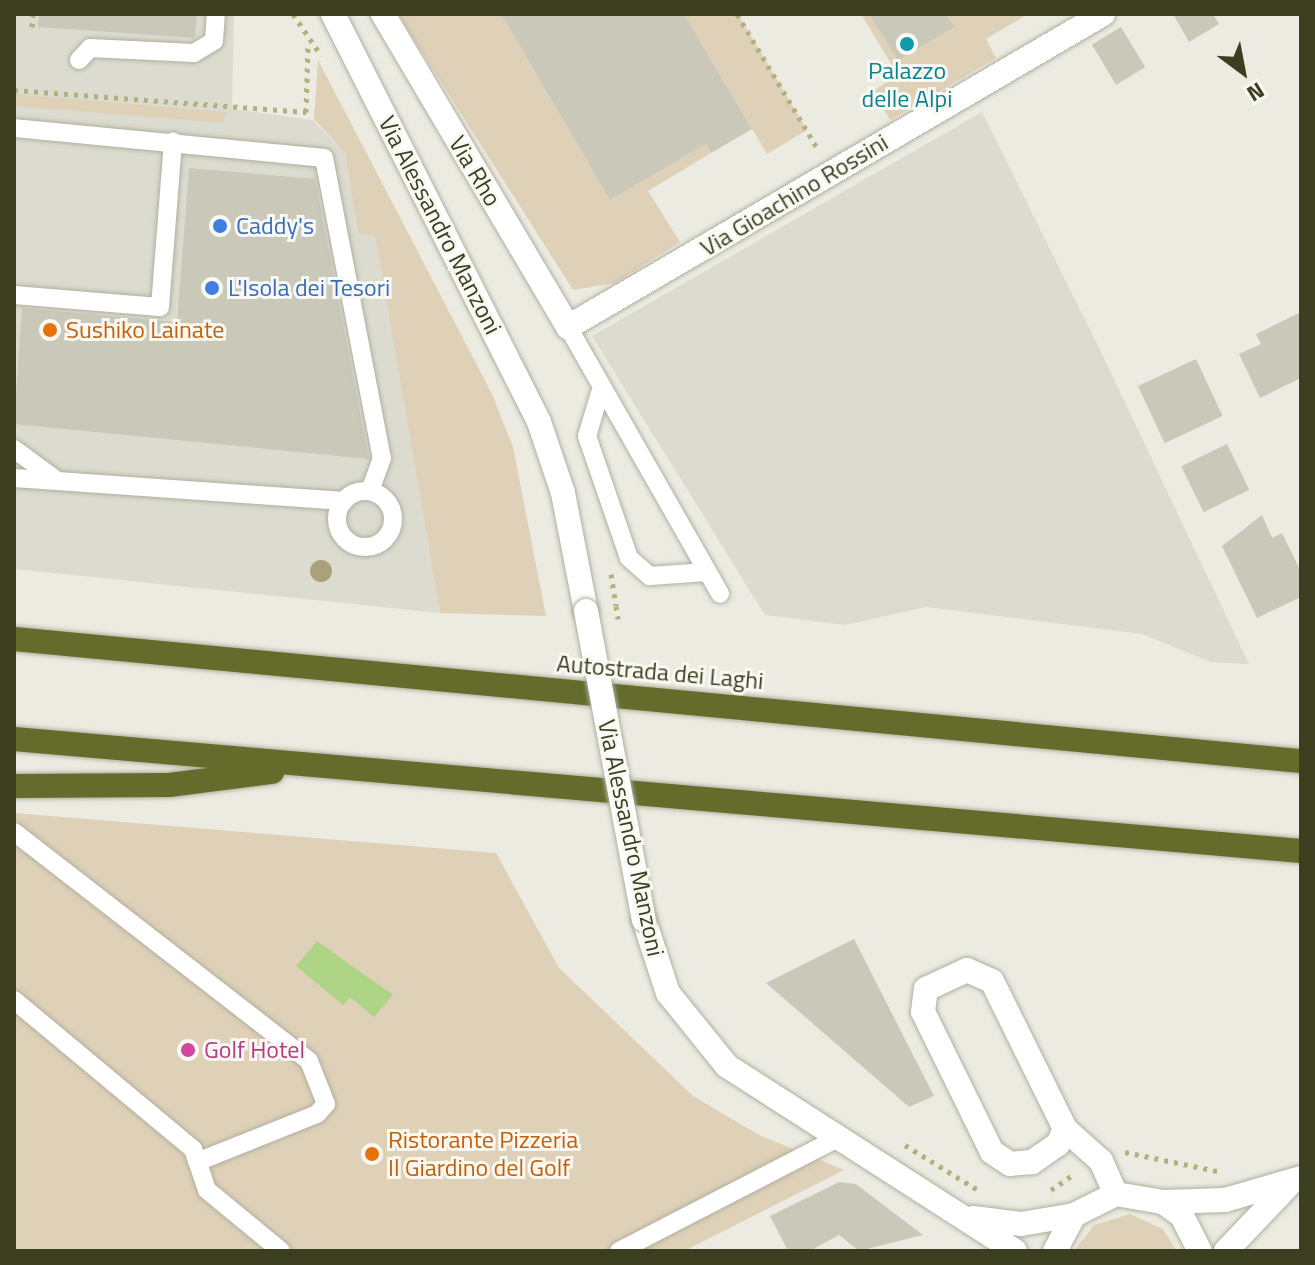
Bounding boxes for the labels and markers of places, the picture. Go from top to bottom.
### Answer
marker: Palazzo delle Alpi [898,35,916,53]
place label: Palazzo delle Alpi [861,57,953,113]
place label: Caddy's [236,212,314,240]
marker: Caddy's [211,217,229,235]
place label: L'Isola dei Tesori [228,274,390,302]
marker: L'Isola dei Tesori [203,279,221,297]
place label: Sushiko Lainate [66,316,224,344]
marker: Sushiko Lainate [41,321,59,339]
place label: Golf Hotel [204,1036,305,1064]
marker: Golf Hotel [179,1041,197,1059]
place label: Ristorante Pizzeria Il Giardino del Golf [388,1126,578,1182]
marker: Ristorante Pizzeria Il Giardino del Golf [363,1145,381,1163]

